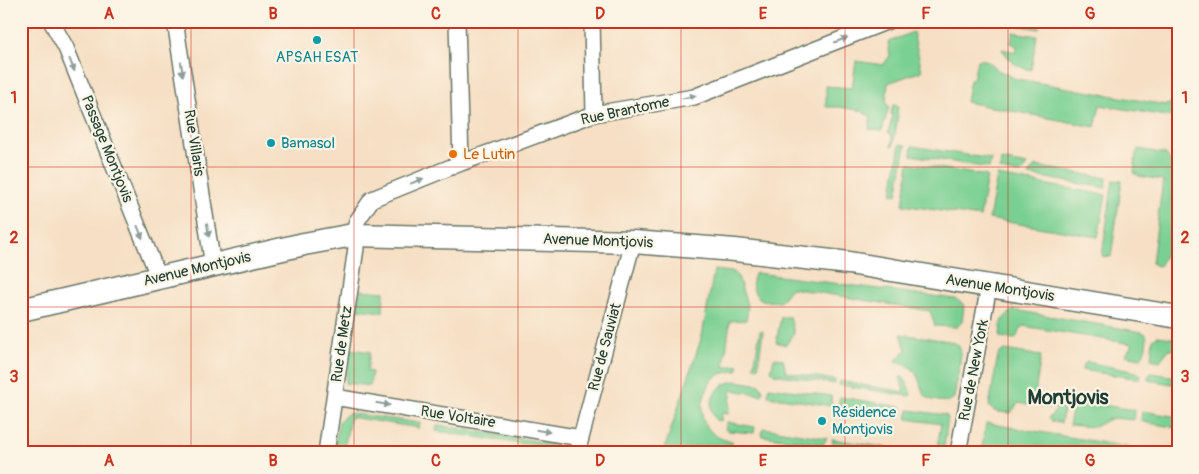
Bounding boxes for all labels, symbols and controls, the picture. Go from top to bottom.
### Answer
text: A [104,4,115,24]
text: B [268,4,278,24]
text: C [431,4,441,24]
text: D [595,4,605,24]
text: E [759,4,768,24]
text: F [921,4,931,24]
text: G [1085,4,1096,24]
marker: APSAH ESAT [311,34,323,46]
one-way arrow [833,36,848,43]
place label: APSAH ESAT [276,48,358,67]
one-way arrow [69,58,77,72]
one-way arrow [179,62,187,78]
text: 1 [11,88,17,108]
text: 1 [1182,88,1188,108]
street label: Rue Brantome [579,92,672,130]
street label: Passage Montjovis [77,93,137,206]
one-way arrow [681,93,696,101]
street label: Rue Villaris [179,108,209,178]
place label: Bamasol [281,134,335,153]
marker: Bamasol [265,137,277,149]
place label: Le Lutin [463,145,515,164]
marker: Le Lutin [447,148,459,160]
one-way arrow [410,177,425,184]
one-way arrow [204,222,212,238]
one-way arrow [137,225,145,239]
text: 2 [10,228,19,248]
text: 2 [1181,228,1190,248]
street label: Avenue Montjovis [543,230,654,252]
street label: Avenue Montjovis [141,247,253,291]
street label: Avenue Montjovis [944,270,1056,306]
street label: Rue de Sauviat [584,300,626,393]
street label: Rue de Metz [327,304,357,383]
street label: Rue de New York [955,317,993,422]
text: 3 [10,367,19,387]
text: 3 [1181,367,1190,387]
district label: Montjovis [1028,385,1109,410]
one-way arrow [375,401,391,409]
street label: Rue Voltaire [419,402,497,432]
place label: Résidence Montjovis [832,403,897,439]
marker: Résidence Montjovis [816,415,828,427]
one-way arrow [535,427,551,435]
text: A [104,451,115,471]
text: B [268,451,278,471]
text: C [431,451,441,471]
text: D [595,451,605,471]
text: E [759,451,768,471]
text: F [921,451,931,471]
text: G [1085,451,1096,471]

